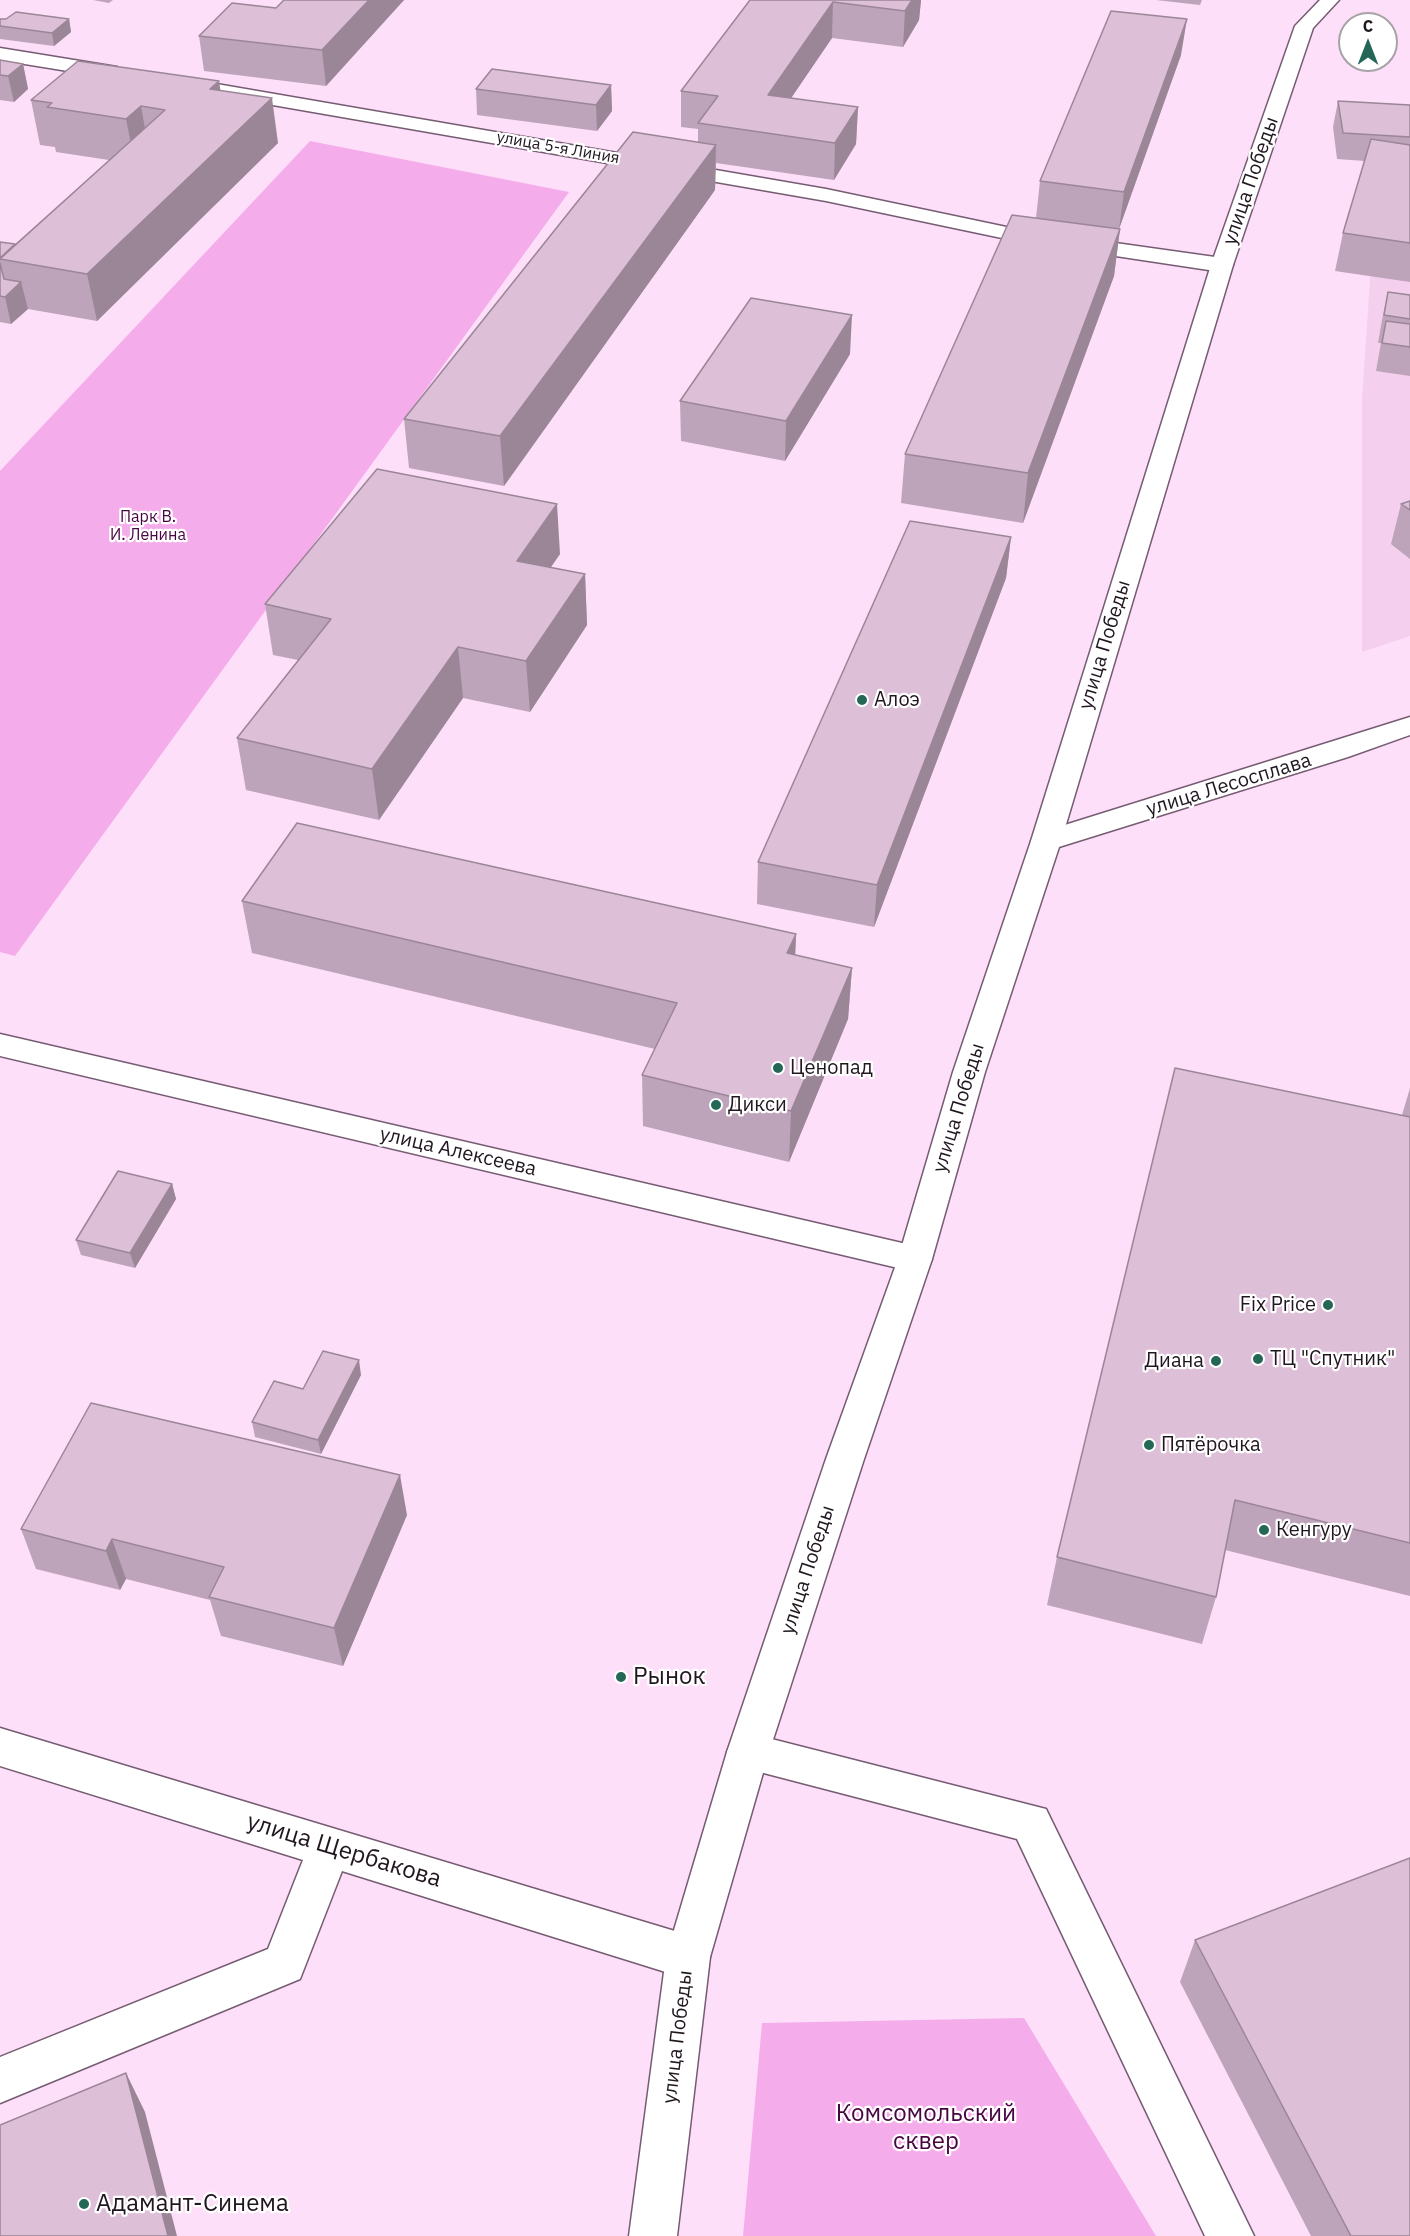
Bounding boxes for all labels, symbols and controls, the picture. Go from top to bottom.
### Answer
north arrow [1338,12,1398,72]
text: С [1363,16,1373,36]
street label: улица Победы [1218,114,1284,248]
street label: улица 5-я Линия [495,128,621,168]
park label: Парк В. И. Ленина [110,507,186,545]
street label: улица Победы [1074,577,1136,713]
place label: Алоэ [874,688,920,712]
marker: Алоэ [855,693,869,707]
street label: улица Лесосплава [1144,749,1314,821]
street label: улица Победы [928,1040,990,1176]
place label: Ценопад [790,1056,873,1080]
marker: Ценопад [771,1061,785,1075]
place label: Дикси [728,1093,787,1117]
marker: Дикси [709,1098,723,1112]
street label: улица Алексеева [377,1122,539,1182]
place label: Fix Price [1240,1293,1316,1317]
marker: Fix Price [1321,1298,1335,1312]
place label: ТЦ "Спутник" [1270,1347,1395,1371]
place label: Диана [1145,1349,1204,1373]
marker: ТЦ "Спутник" [1251,1352,1265,1366]
marker: Диана [1209,1354,1223,1368]
place label: Пятёрочка [1161,1433,1261,1457]
marker: Пятёрочка [1142,1438,1156,1452]
street label: улица Победы [776,1503,840,1637]
place label: Кенгуру [1276,1518,1352,1542]
marker: Кенгуру [1257,1523,1271,1537]
place label: Рынок [633,1663,706,1691]
marker: Рынок [614,1670,628,1684]
street label: улица Щербакова [243,1808,445,1894]
street label: улица Победы [658,1969,698,2105]
park label: Комсомольский сквер [836,2100,1016,2156]
place label: Адамант-Синема [96,2190,289,2218]
marker: Адамант-Синема [77,2197,91,2211]

